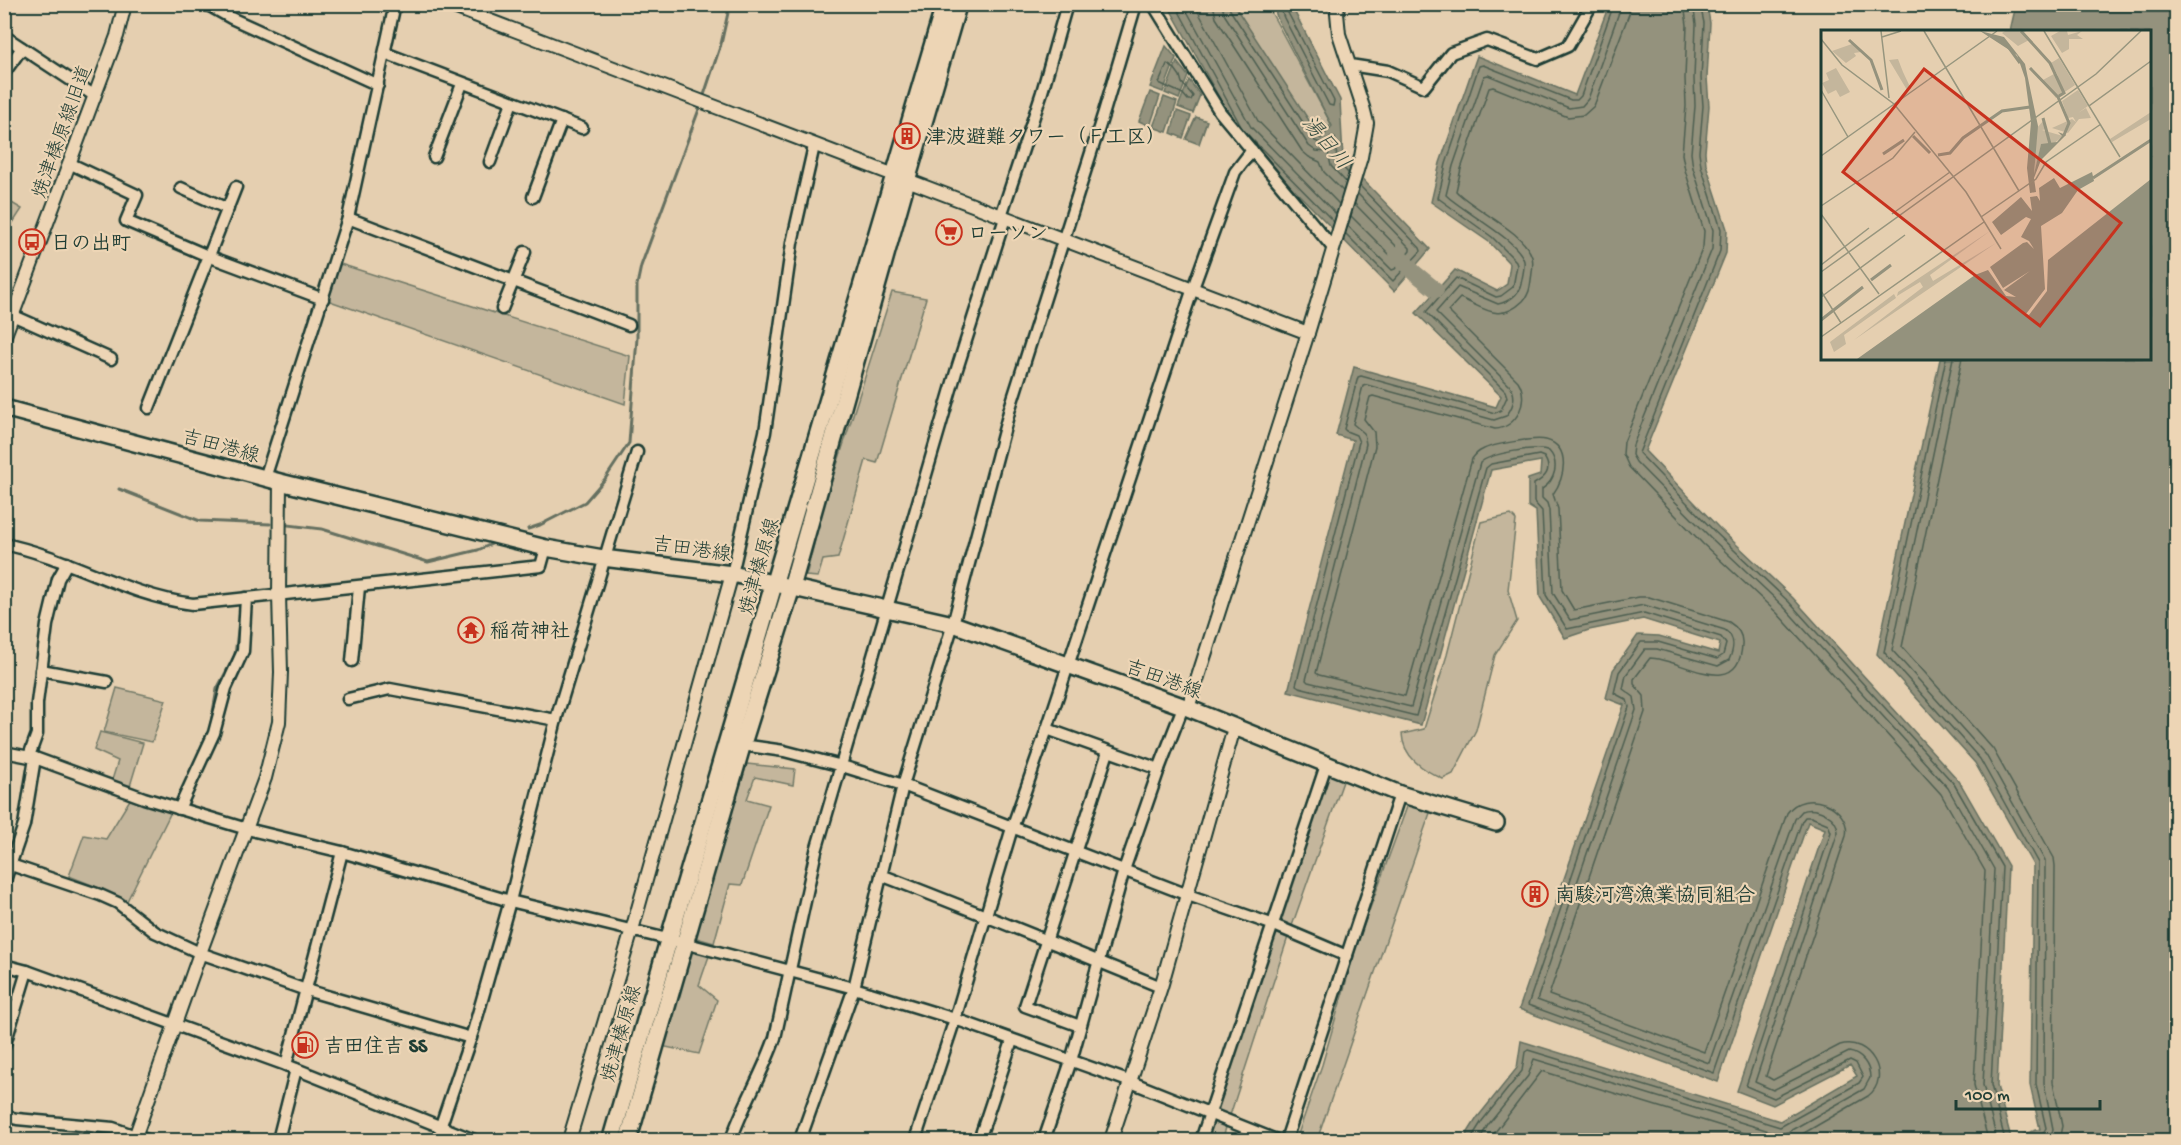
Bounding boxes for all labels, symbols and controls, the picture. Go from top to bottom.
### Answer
inset map [1821,30,2151,360]
street label: 焼津榛原線旧道 [28,62,99,202]
water label: 湯日川 [1294,111,1355,176]
building icon: 津波避難タワー（Ｆ工区） [892,121,922,151]
place label: 津波避難タワー（Ｆ工区） [926,126,1166,151]
supermarket icon: ローソン [934,217,964,247]
place label: ローソン [968,224,1048,247]
bus stop icon: 日の出町 [17,227,47,257]
place label: 日の出町 [51,232,131,257]
street label: 吉田港線 [178,426,262,470]
street label: 焼津榛原線 [735,515,786,618]
street label: 吉田港線 [650,534,733,568]
temple icon: 稲荷神社 [456,615,486,645]
place label: 稲荷神社 [490,620,570,645]
street label: 吉田港線 [1121,656,1205,706]
building icon: 南駿河湾漁業協同組合 [1520,879,1550,909]
place label: 南駿河湾漁業協同組合 [1555,884,1755,909]
street label: 焼津榛原線 [597,982,648,1085]
fuel station icon: 吉田住吉 SS [290,1030,320,1060]
place label: 吉田住吉 SS [324,1035,428,1060]
scale bar [1956,1073,2100,1111]
text: 100 m [1964,1086,2010,1107]

